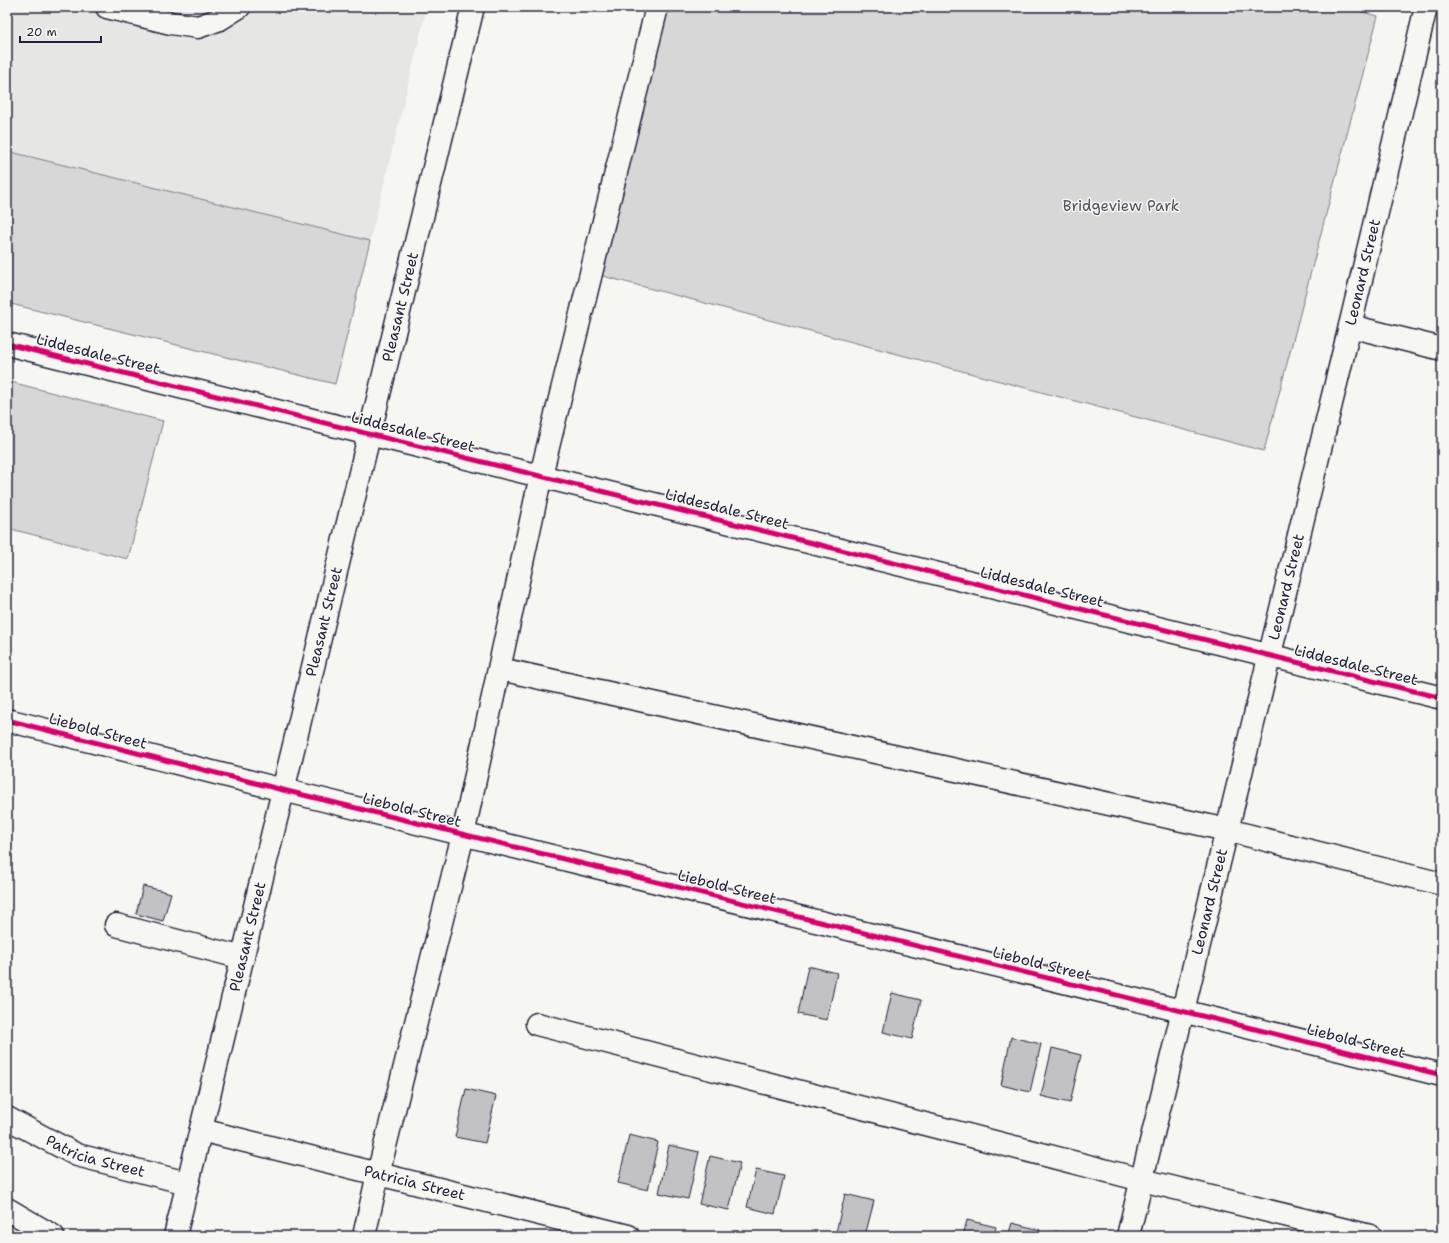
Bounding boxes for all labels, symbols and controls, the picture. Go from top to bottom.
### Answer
scale bar [20,18,101,44]
text: 20 m [26,24,57,40]
park label: Bridgeview Park [1063,196,1179,216]
street label: Leonard Street [1340,217,1385,327]
street label: Pleasant Street [377,250,423,364]
street label: Liddesdale Street [34,329,162,379]
street label: Liddesdale Street [349,407,477,457]
street label: Liddesdale Street [663,484,791,534]
street label: Leonard Street [1264,532,1309,642]
street label: Liddesdale Street [978,562,1106,612]
street label: Pleasant Street [301,565,347,679]
street label: Liddesdale Street [1292,640,1420,690]
street label: Liebold Street [47,708,149,754]
street label: Liebold Street [361,788,463,832]
street label: Leonard Street [1187,847,1232,957]
street label: Liebold Street [676,865,778,909]
street label: Pleasant Street [225,880,271,994]
street label: Liebold Street [991,942,1093,986]
street label: Liebold Street [1305,1019,1407,1063]
street label: Patricia Street [42,1130,147,1182]
street label: Patricia Street [362,1161,467,1205]

